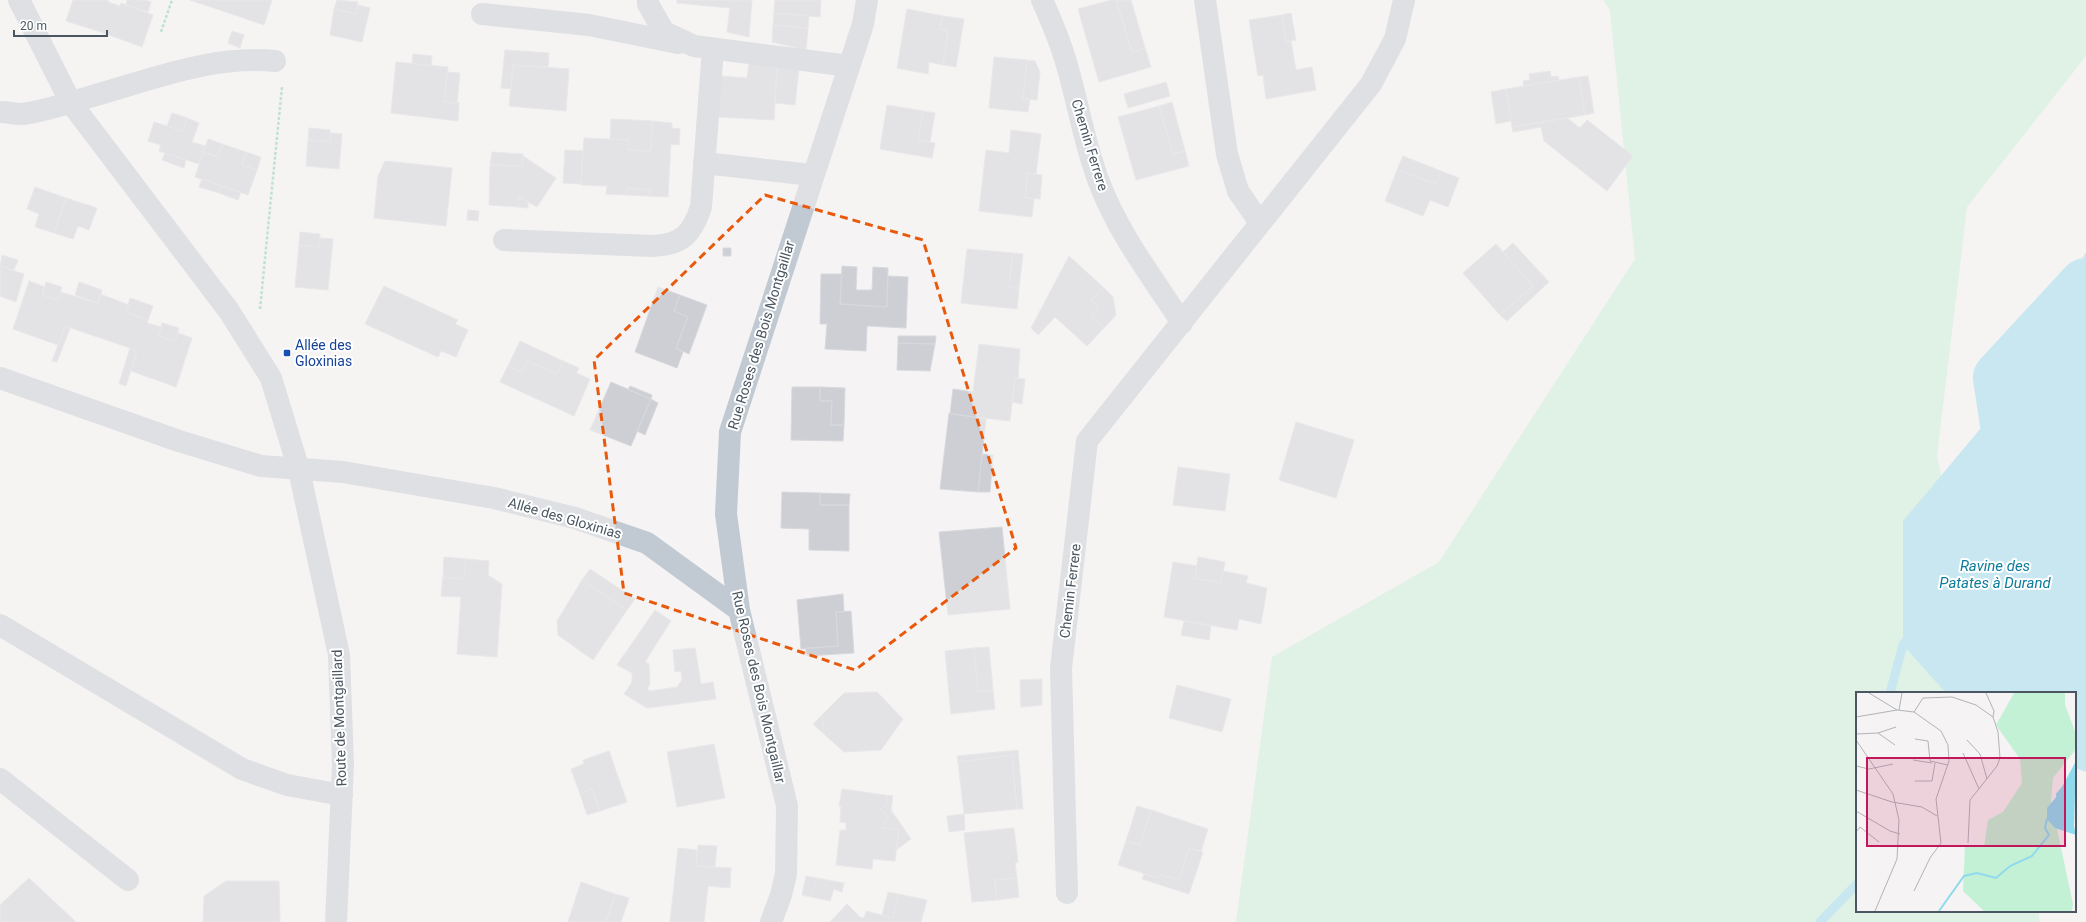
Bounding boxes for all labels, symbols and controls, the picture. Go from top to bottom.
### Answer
scale bar [14,12,107,38]
text: 20 m [20,19,47,33]
street label: Chemin Ferrere [1068,97,1112,193]
street label: Rue Roses des Bois Montgaillar [725,238,797,431]
place label: Allée des Gloxinias [295,337,352,369]
marker: Allée des Gloxinias [282,348,292,358]
street label: Allée des Gloxinias [506,494,624,542]
street label: Chemin Ferrere [1056,543,1084,639]
water label: Ravine des Patates à Durand [1939,557,2051,592]
street label: Rue Roses des Bois Montgaillar [729,589,789,785]
street label: Route de Montgaillard [329,649,349,787]
inset map [1856,692,2076,912]

